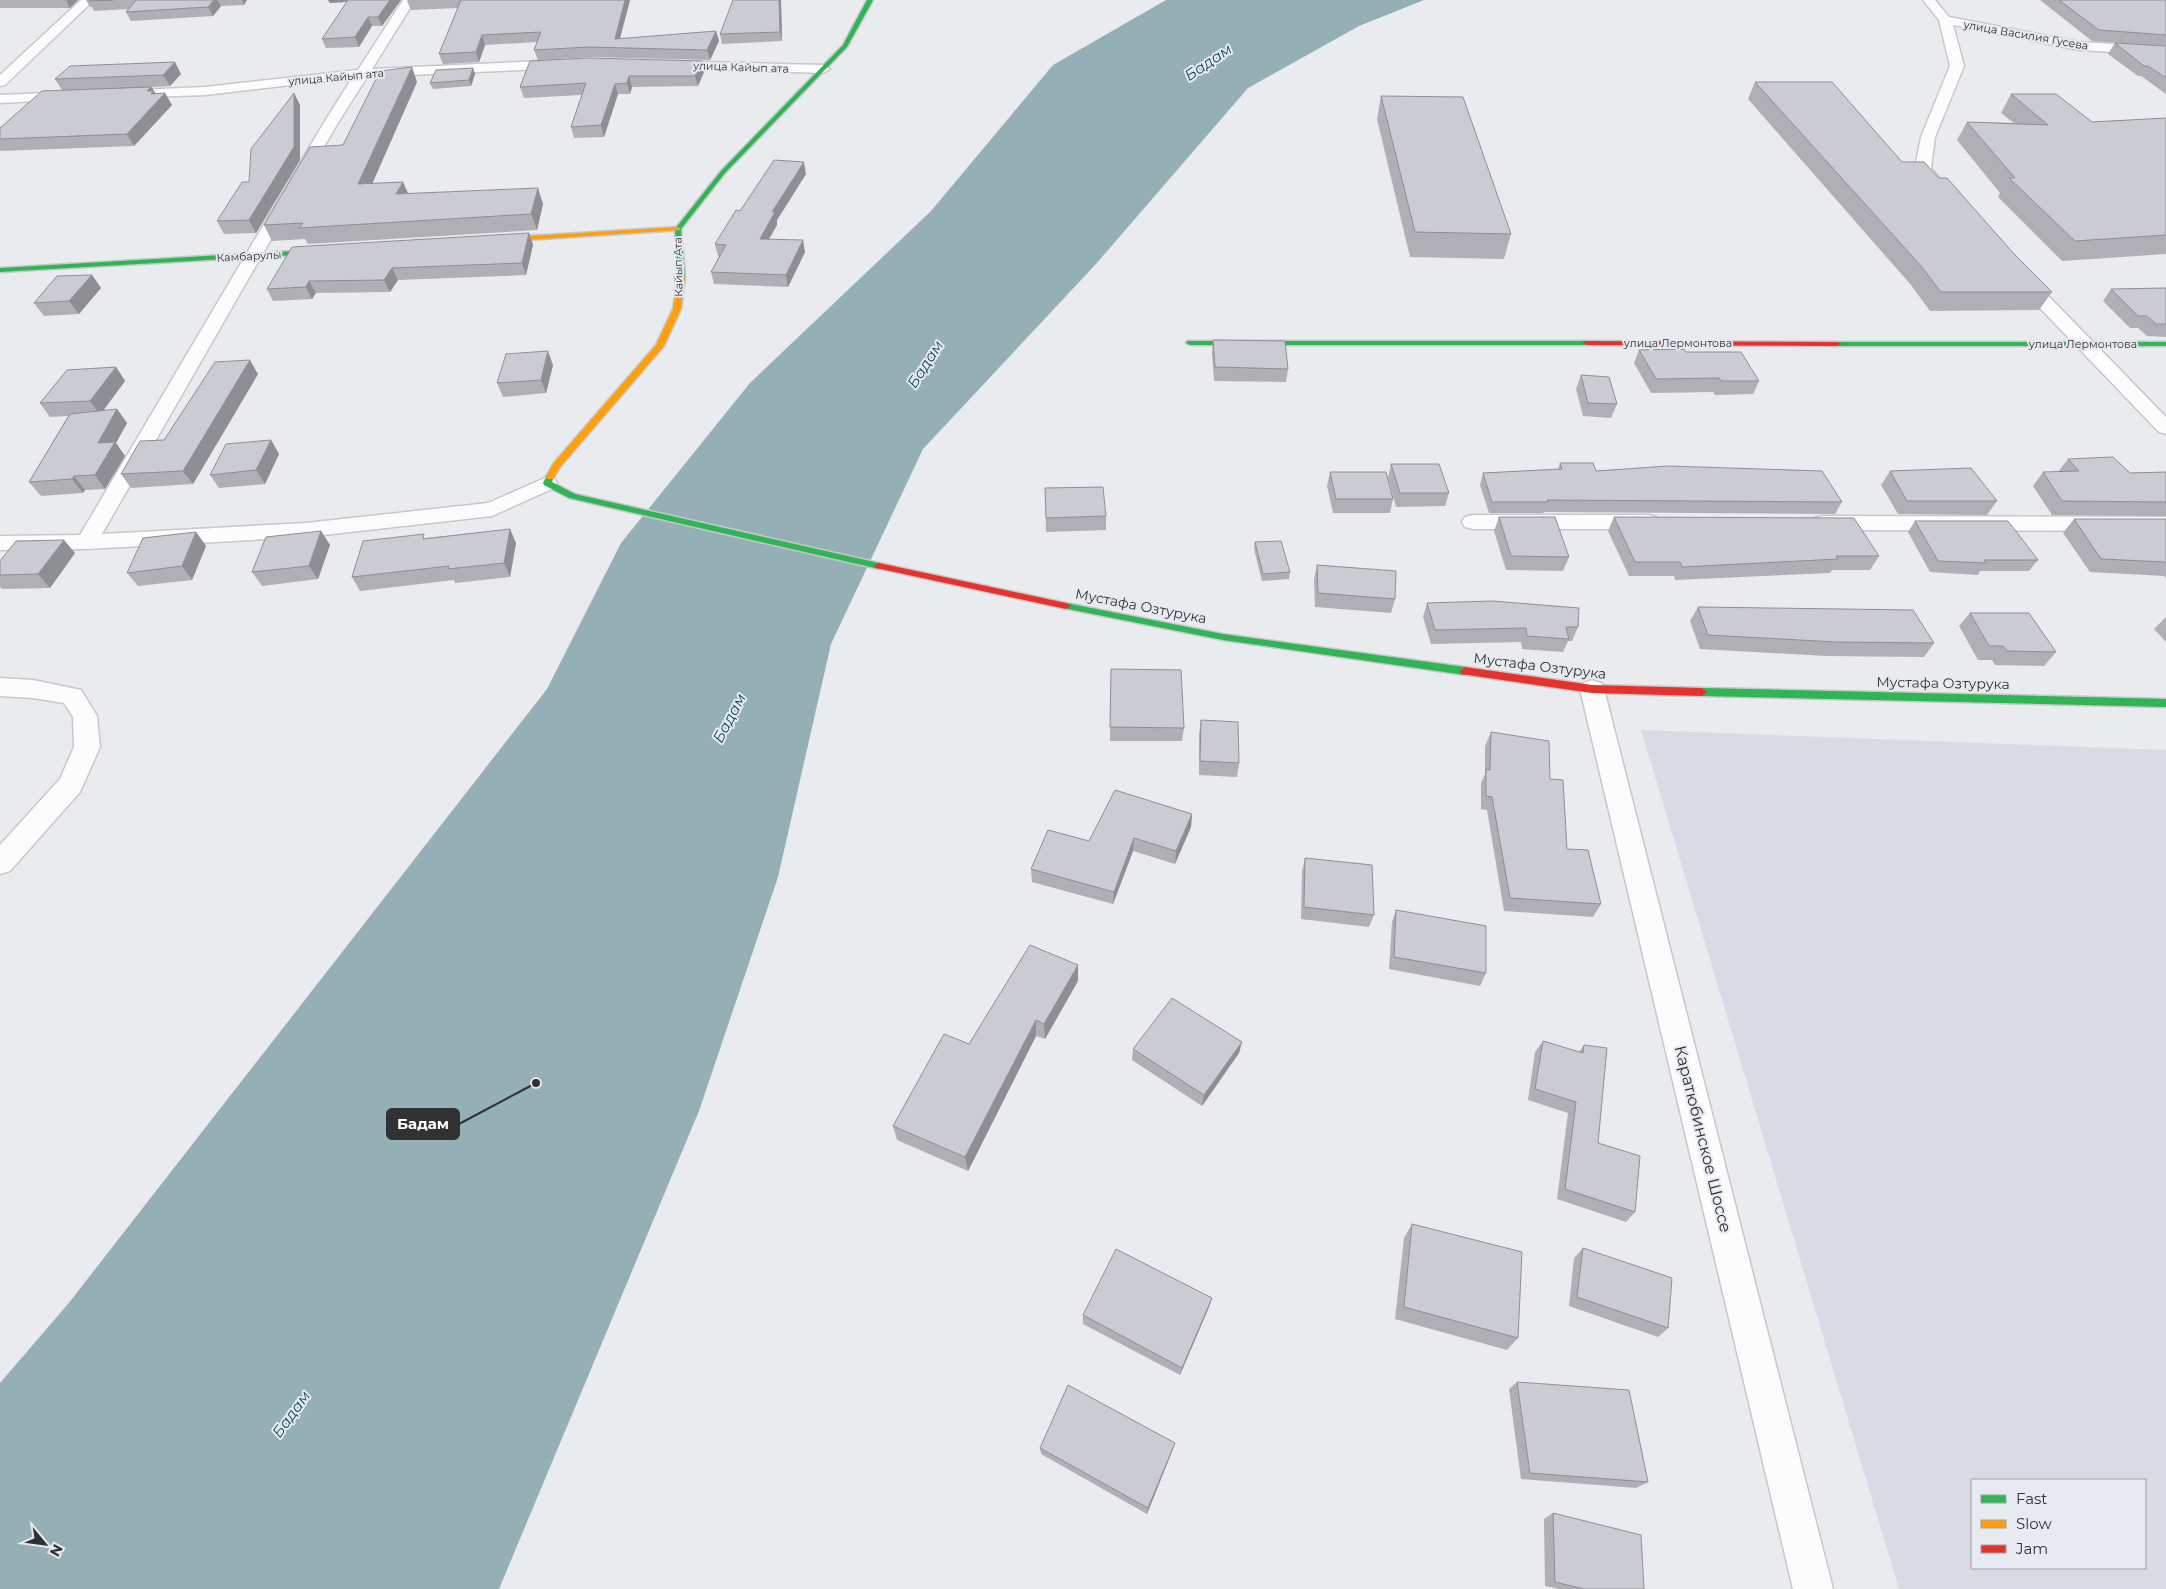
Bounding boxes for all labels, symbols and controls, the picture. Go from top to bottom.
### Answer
street label: улица Василия Гусева [1961,17,2090,53]
water label: Бадам [1181,39,1235,85]
street label: улица Кайып ата [692,58,789,76]
street label: улица Кайып ата [287,66,384,88]
street label: Кайып Ата [670,237,686,297]
street label: Камбарулы [216,247,282,265]
water label: Бадам [903,336,947,391]
street label: улица Лермонтова [1623,336,1732,350]
street label: улица Лермонтова [2028,337,2137,351]
street label: Мустафа Озтурука [1074,584,1208,628]
street label: Мустафа Озтурука [1473,649,1607,683]
street label: Мустафа Озтурука [1876,673,2010,693]
water label: Бадам [708,690,750,746]
street label: Каратюбинское Шоссе [1671,1044,1735,1234]
callout: Бадам [387,1109,459,1139]
text: Бадам [397,1114,449,1133]
water label: Бадам [268,1387,314,1441]
legend [1971,1479,2146,1569]
text: Fast [2016,1489,2047,1508]
text: Slow [2016,1514,2052,1533]
north arrow [20,1519,70,1569]
text: Jam [2015,1539,2048,1558]
text: N [46,1541,67,1560]

